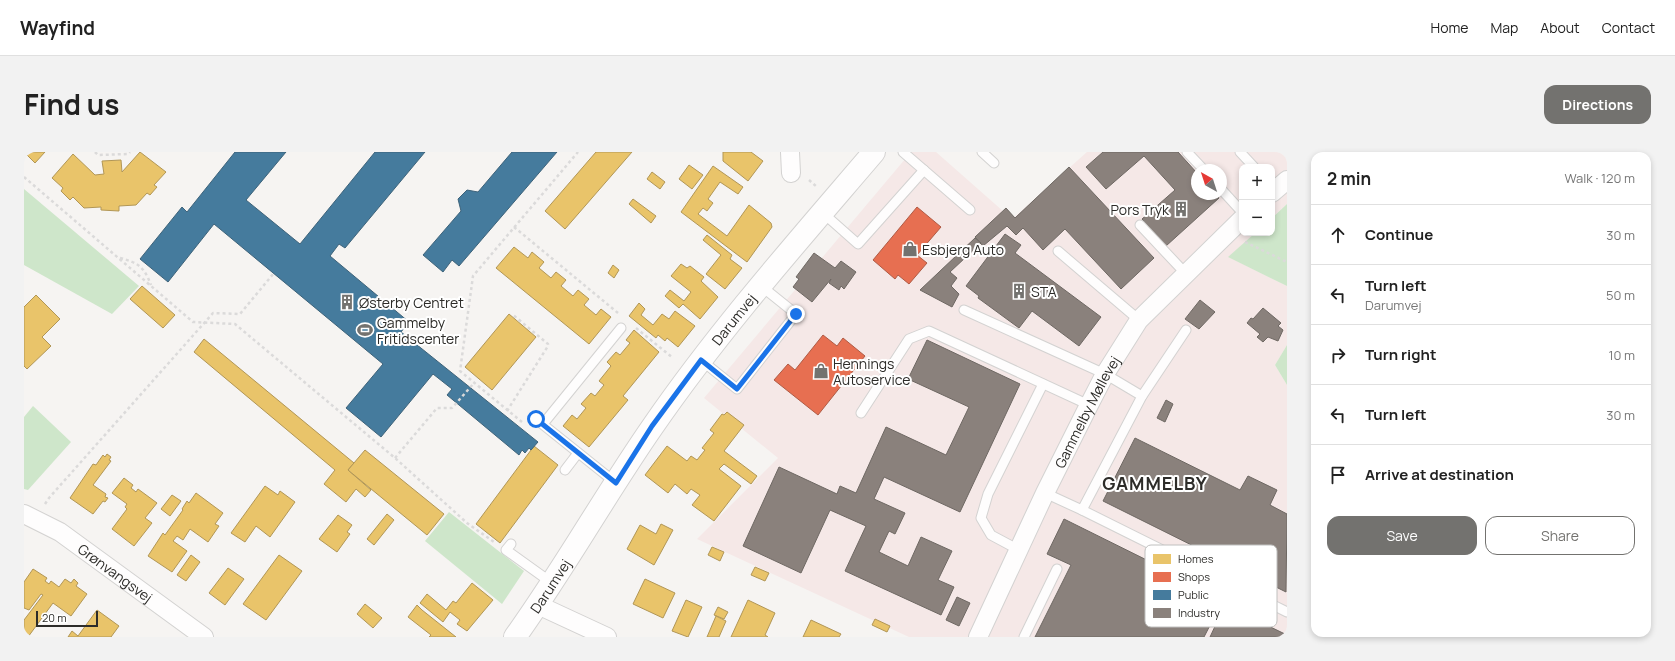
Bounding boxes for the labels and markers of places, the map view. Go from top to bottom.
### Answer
place label: Pors Tryk [1110,200,1170,219]
building icon: Pors Tryk [1172,200,1190,218]
shop icon: Esbjerg Auto [901,240,919,258]
place label: Esbjerg Auto [922,240,1004,259]
building icon: STA [1010,282,1028,300]
place label: STA [1031,282,1057,301]
building icon: Østerby Centret [338,293,356,311]
place label: Østerby Centret [359,293,464,312]
place label: Gammelby Fritidscenter [377,313,459,348]
sports icon: Gammelby Fritidscenter [356,321,374,339]
place label: Hennings Autoservice [833,354,910,389]
shop icon: Hennings Autoservice [812,362,830,380]

